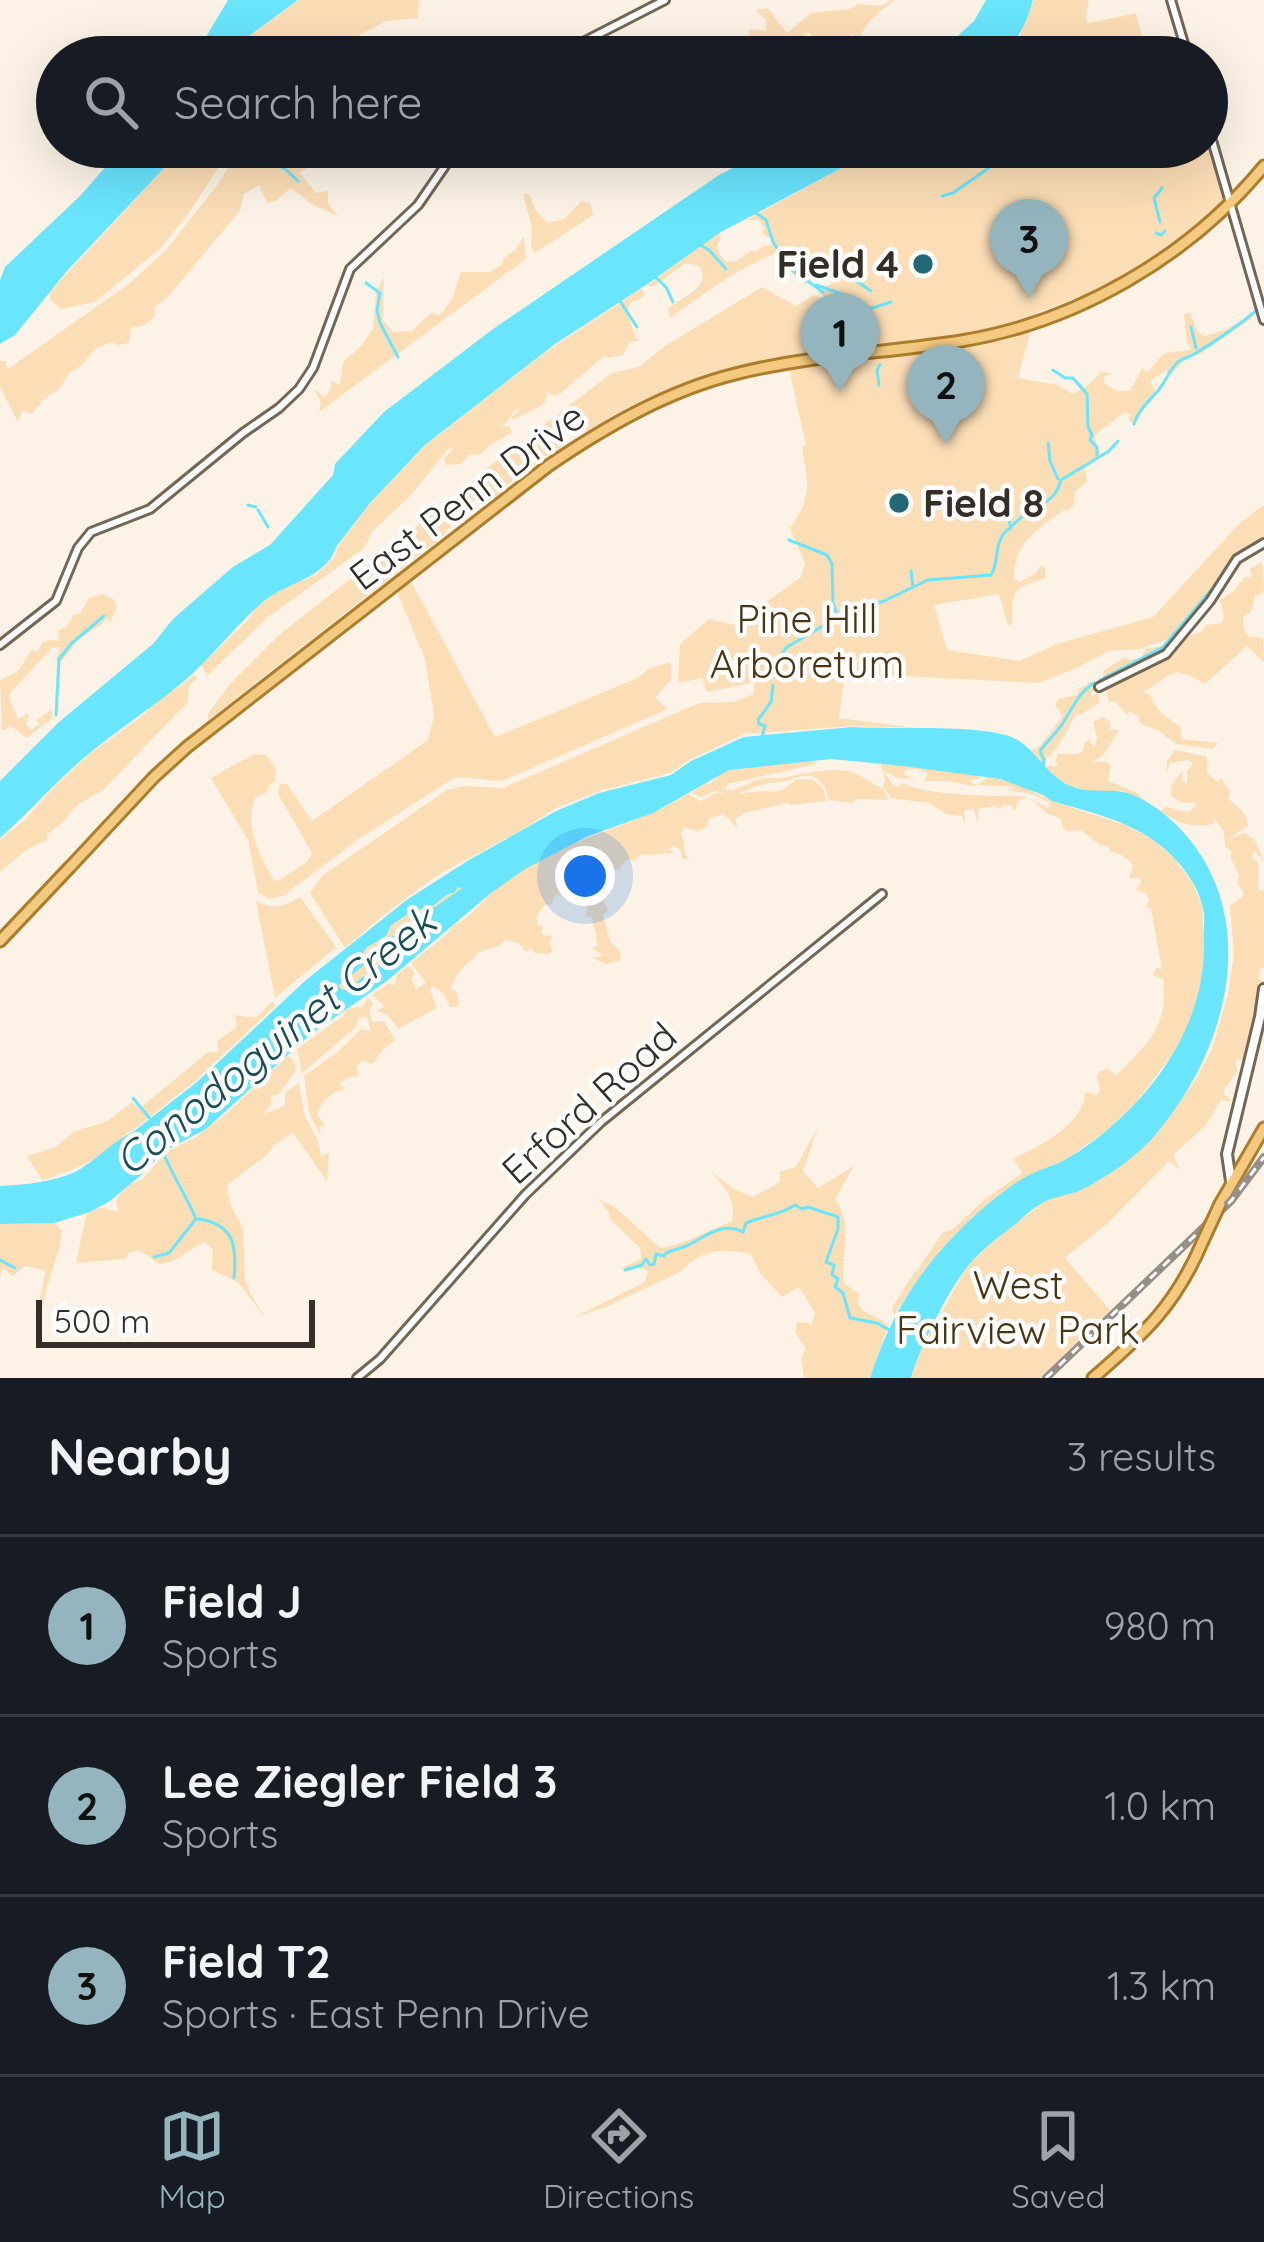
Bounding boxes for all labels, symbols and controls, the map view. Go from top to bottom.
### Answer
search box [36,36,1228,168]
icon: search [78,69,144,135]
text: Search here [174,74,422,130]
pin: 3 [990,199,1068,298]
place label: Field 4 [776,239,899,288]
marker: Field 4 [910,251,936,277]
pin: 1 [801,293,879,392]
pin: 2 [907,345,985,444]
street label: East Penn Drive [339,391,594,600]
place label: Field 8 [923,478,1044,527]
marker: Field 8 [886,490,912,516]
park label: Pine Hill Arboretum [710,594,904,688]
your location [555,846,615,906]
water label: Conodoguinet Creek [103,892,449,1187]
street label: Erford Road [491,1011,686,1194]
park label: West Fairview Park [896,1260,1140,1354]
scale bar [36,1294,315,1347]
text: 500 m [54,1300,150,1341]
text: Nearby [48,1424,232,1488]
text: 3 results [1067,1432,1216,1481]
text: Field J [162,1573,302,1629]
text: 1 [79,1601,95,1650]
text: 980 m [1104,1601,1216,1650]
text: Sports [162,1629,278,1678]
text: Lee Ziegler Field 3 [162,1753,557,1809]
text: 2 [76,1781,98,1830]
text: 1.0 km [1104,1781,1216,1830]
text: Sports [162,1809,278,1858]
text: Field T2 [162,1933,331,1989]
text: 3 [77,1961,97,2010]
text: 1.3 km [1107,1961,1216,2010]
text: Sports · East Penn Drive [162,1989,590,2038]
tab: Map [159,2103,226,2216]
tab: Directions [543,2103,694,2216]
tab: Saved [1011,2103,1105,2216]

